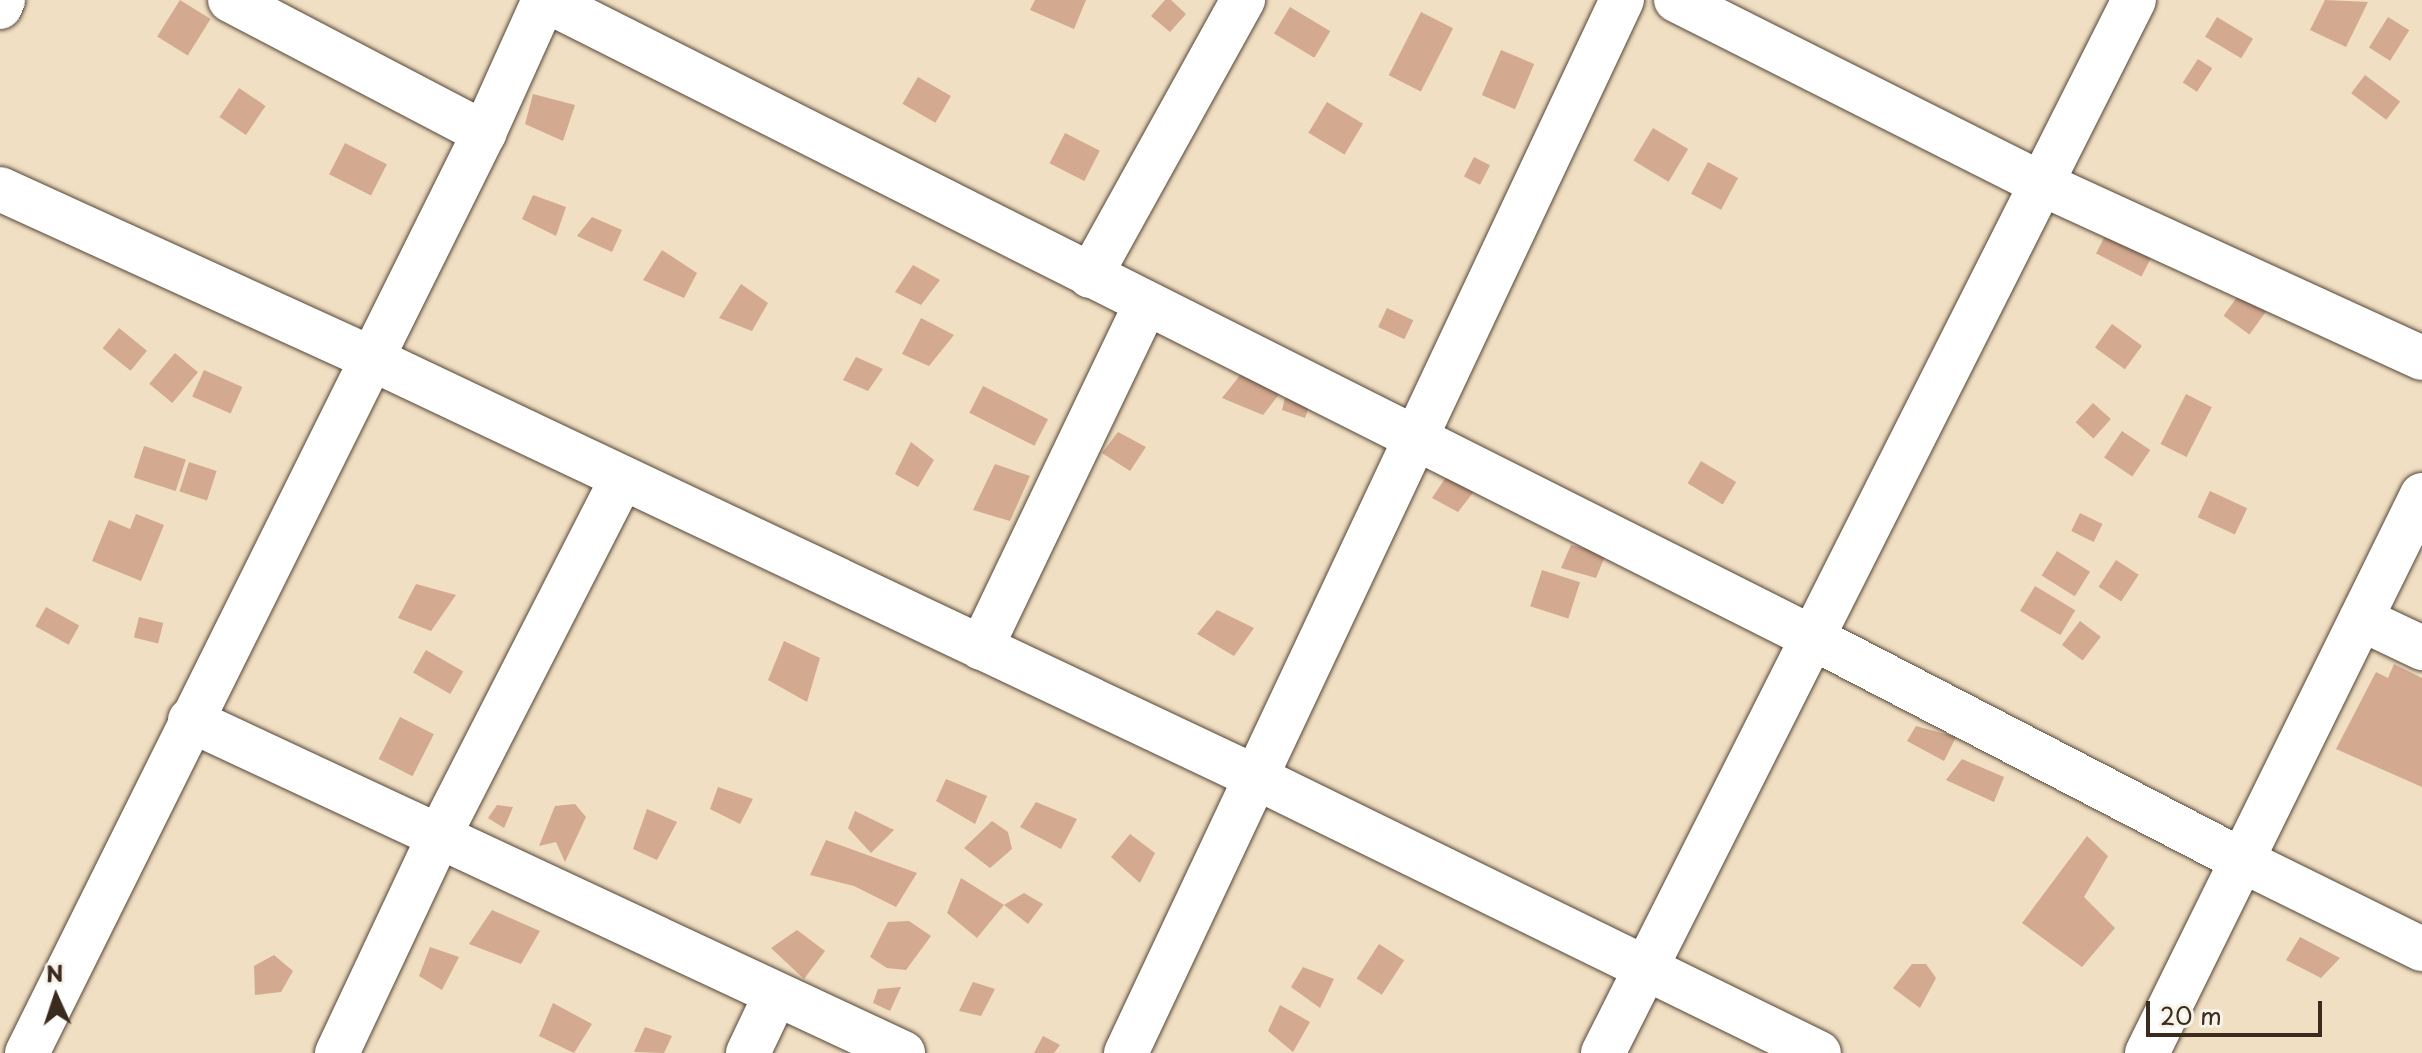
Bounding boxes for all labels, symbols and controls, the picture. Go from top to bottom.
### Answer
text: N [45,956,64,989]
north arrow [16,957,96,1037]
scale bar [2150,985,2326,1035]
text: 20 m [2160,997,2222,1033]

